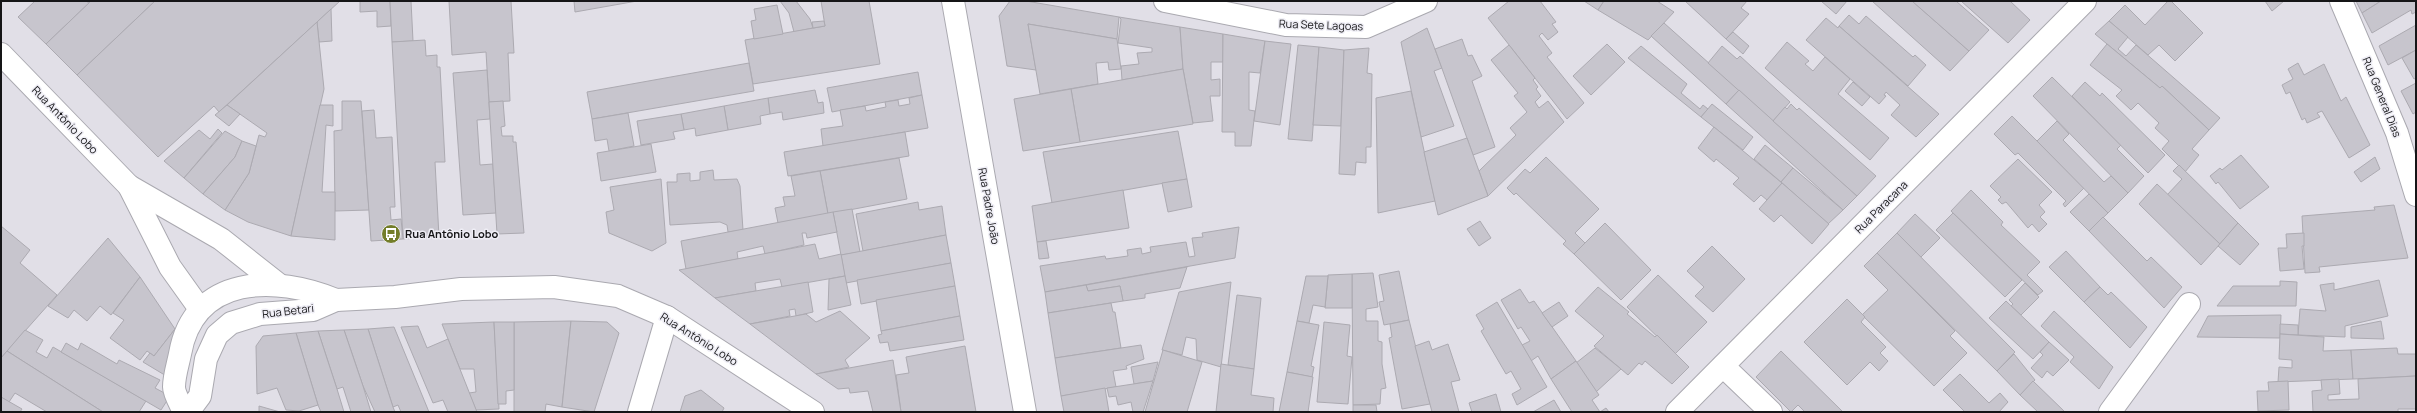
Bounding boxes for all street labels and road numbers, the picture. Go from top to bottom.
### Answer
street label: Rua Sete Lagoas [1279,16,1364,33]
street label: Rua General Dias [2360,55,2405,139]
street label: Rua Antônio Lobo [29,82,102,157]
street label: Rua Padre João [975,166,1004,246]
street label: Rua Paracana [1851,177,1910,236]
street label: Rua Betari [261,300,315,321]
street label: Rua Antônio Lobo [658,309,741,369]

